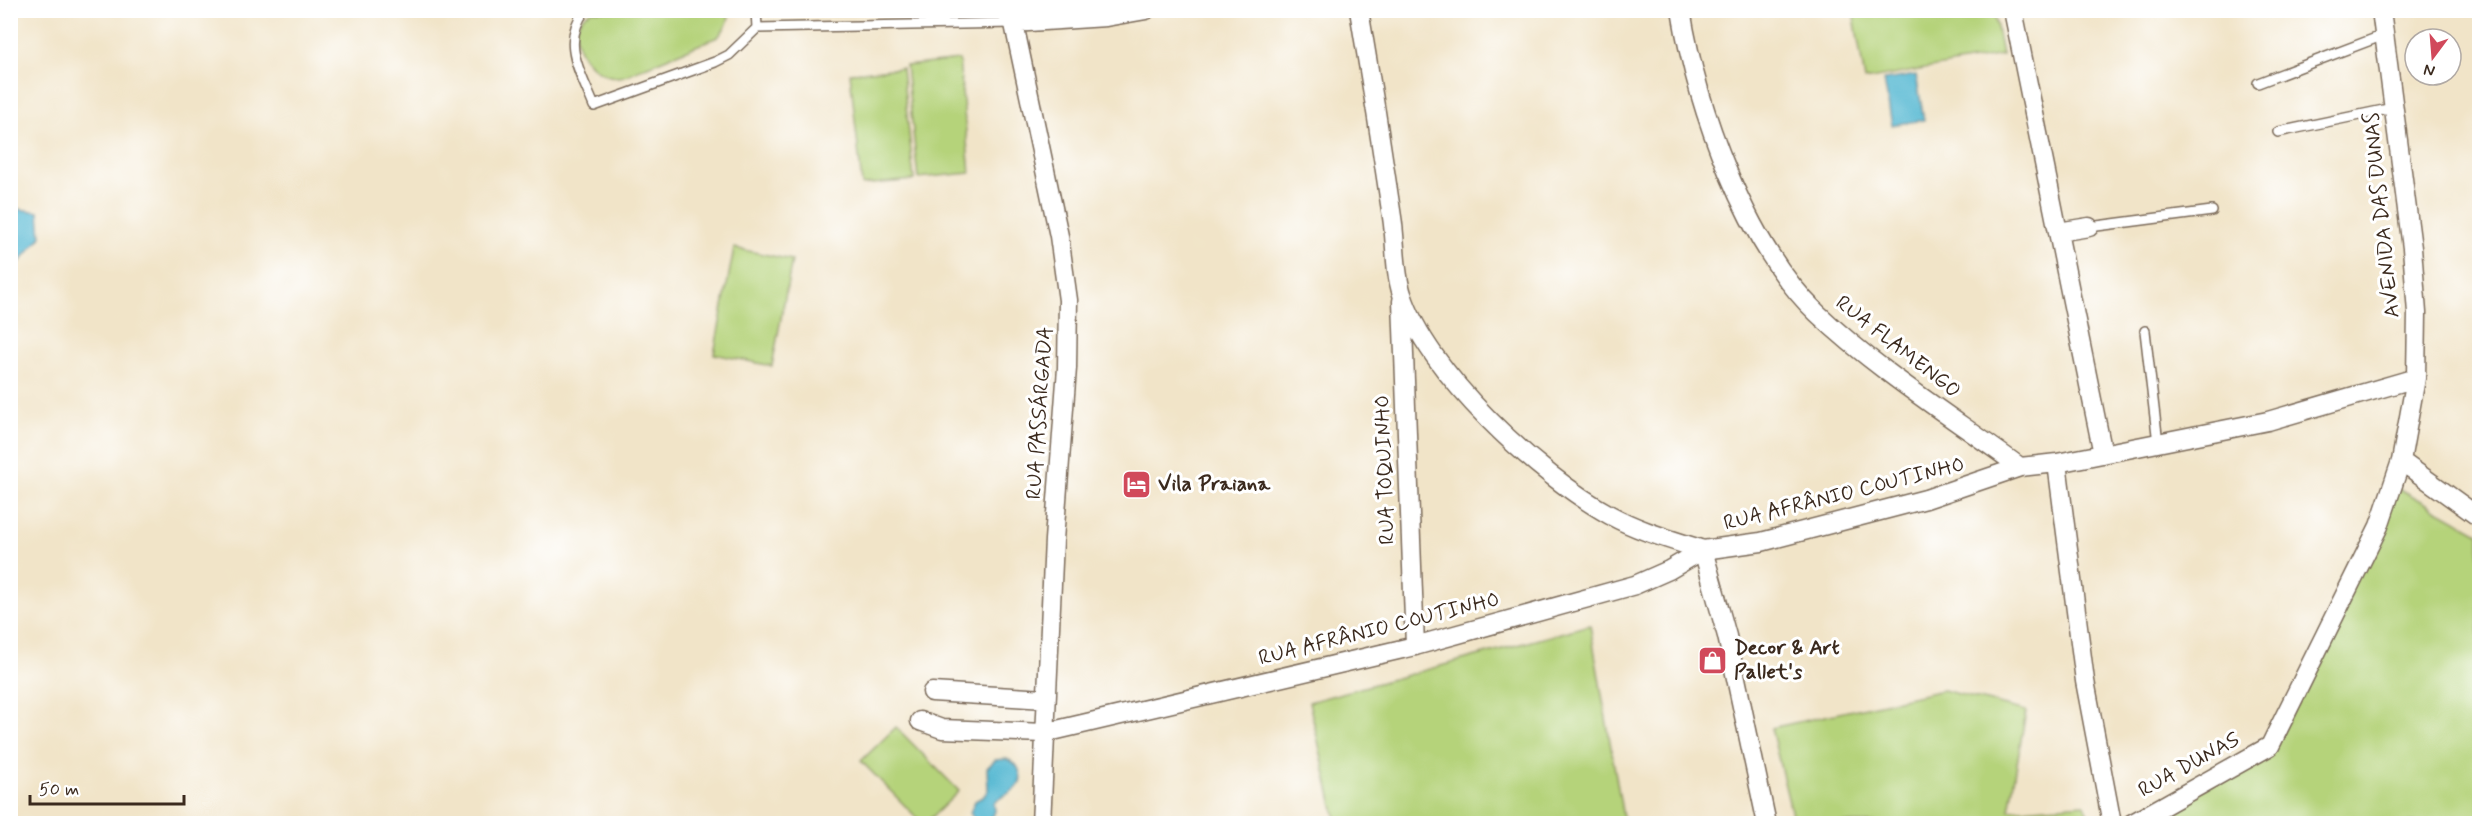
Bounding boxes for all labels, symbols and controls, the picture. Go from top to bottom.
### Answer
north arrow [2403,27,2463,87]
text: N [2421,58,2437,82]
street label: AVENIDA DAS DUNAS [2357,110,2407,319]
street label: RUA FLAMENGO [1830,289,1966,405]
street label: RUA PASSÁRGADA [1020,326,1060,500]
street label: RUA TOQUINHO [1368,395,1402,545]
street label: RUA AFRÂNIO COUTINHO [1721,451,1967,537]
hotel icon: Vila Praiana [1121,468,1153,500]
place label: Vila Praiana [1158,470,1271,498]
street label: RUA AFRÂNIO COUTINHO [1256,586,1502,672]
place label: Decor & Art Pallet's [1734,634,1840,686]
shop icon: Decor & Art Pallet's [1697,644,1729,676]
street label: RUA DUNAS [2133,726,2245,804]
scale bar [30,768,184,806]
text: 50 m [39,778,79,802]

